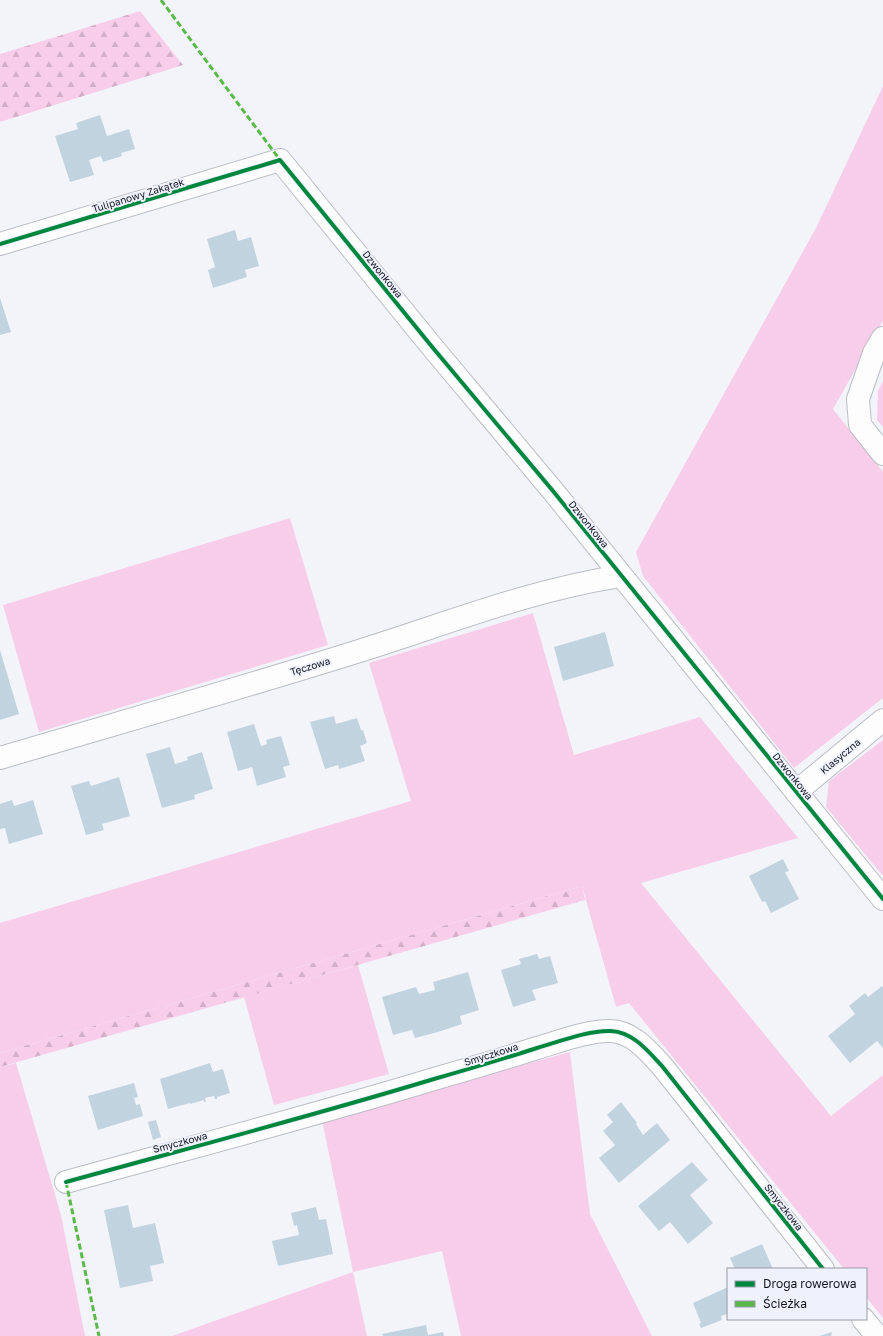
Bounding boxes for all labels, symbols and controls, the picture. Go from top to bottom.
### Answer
street label: Tulipanowy Zakątek [90,175,186,215]
street label: Dzwonkowa [360,248,406,300]
street label: Dzwonkowa [566,498,612,550]
street label: Tęczowa [289,654,331,678]
street label: Klasyczna [817,736,863,776]
street label: Dzwonkowa [770,750,816,802]
street label: Smyczkowa [463,1040,519,1068]
street label: Smyczkowa [151,1129,209,1155]
street label: Smyczkowa [762,1181,806,1233]
legend [727,1268,867,1320]
text: Droga rowerowa [763,1276,856,1291]
text: Ścieżka [763,1296,807,1311]

